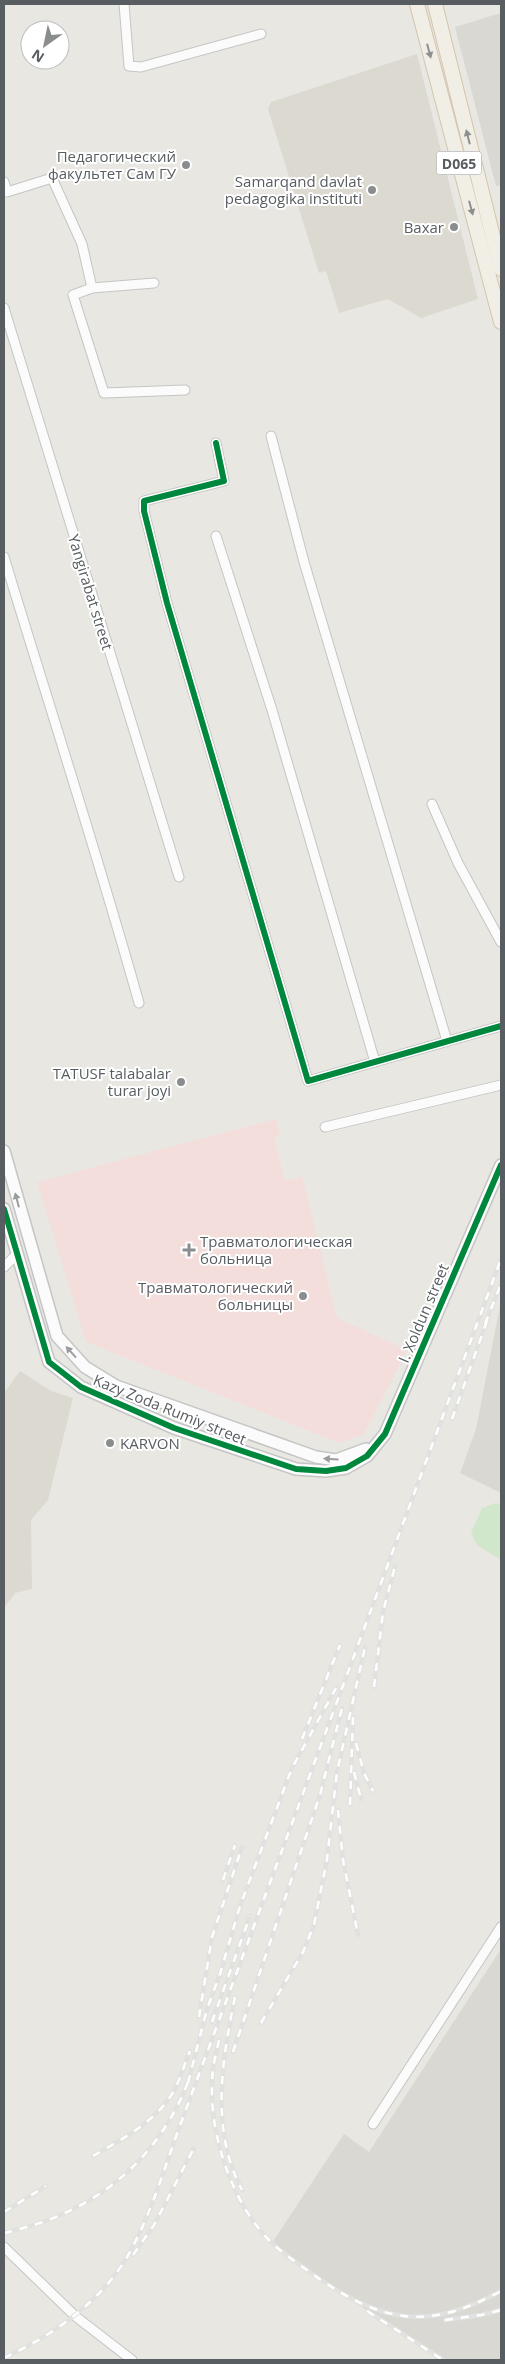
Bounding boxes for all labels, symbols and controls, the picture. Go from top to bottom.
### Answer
north arrow [20,20,70,70]
one-way arrow [425,44,433,59]
text: N [28,45,48,67]
one-way arrow [464,129,472,144]
place label: Педагогический факультет Сам ГУ [48,146,177,183]
road number: D065 [436,152,482,174]
marker: Педагогический факультет Сам ГУ [180,159,192,171]
place label: Samarqand davlat pedagogika instituti [225,171,362,208]
marker: Samarqand davlat pedagogika instituti [366,184,378,196]
one-way arrow [467,200,475,216]
place label: Baxar [404,217,444,237]
marker: Baxar [448,221,460,233]
street label: Yangirabat street [64,532,118,652]
place label: TATUSF talabalar turar joyi [53,1063,171,1100]
marker: TATUSF talabalar turar joyi [175,1076,187,1088]
one-way arrow [13,1193,21,1208]
place label: Травматологическая больница [200,1231,353,1268]
marker: Травматологическая больница [182,1243,196,1257]
street label: I. Xoldun street [393,1260,453,1366]
place label: Травматологический больницы [138,1277,293,1314]
marker: Травматологический больницы [297,1290,309,1302]
one-way arrow [65,1346,77,1358]
street label: Kazy Zoda Rumiy street [91,1369,249,1449]
place label: KARVON [120,1433,180,1453]
marker: KARVON [104,1437,116,1449]
one-way arrow [323,1454,339,1462]

